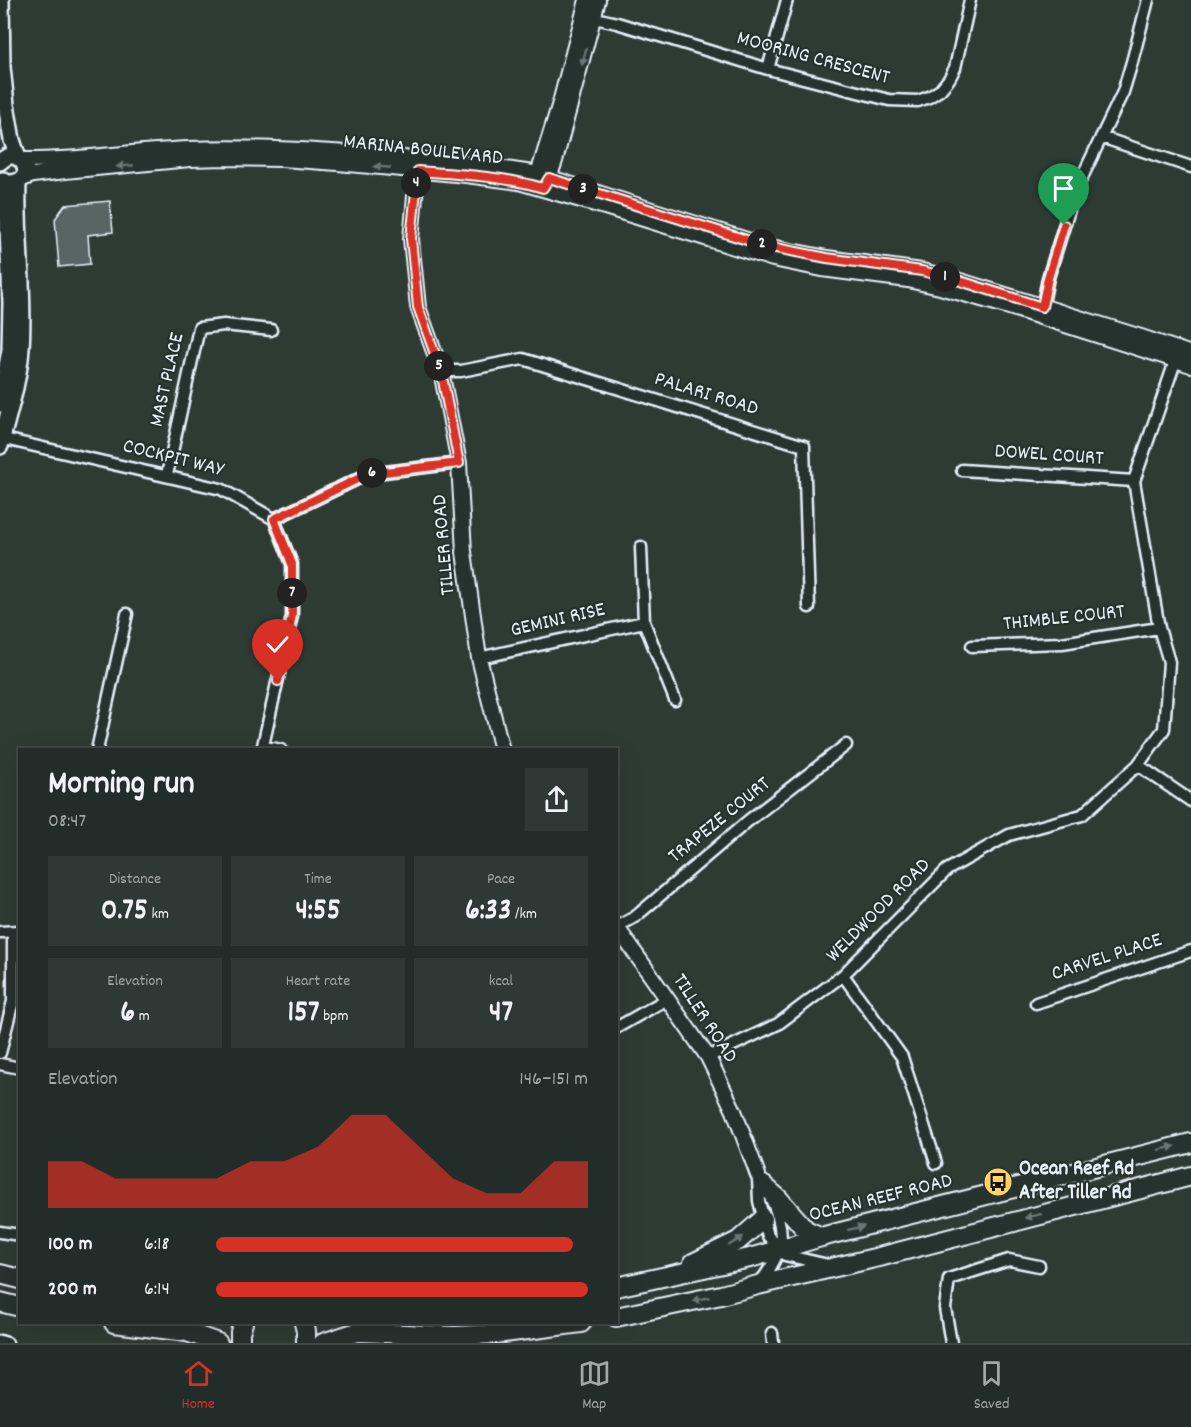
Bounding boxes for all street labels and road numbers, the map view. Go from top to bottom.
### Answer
street label: MOORING CRESCENT [733,24,893,94]
street label: MARINA BOULEVARD [342,128,504,174]
street label: MAST PLACE [143,330,193,430]
street label: PALARI ROAD [650,365,762,425]
street label: COCKPIT WAY [119,432,228,486]
street label: DOWEL COURT [994,437,1105,475]
street label: TILLER ROAD [426,493,464,597]
street label: GEMINI RISE [508,595,609,646]
street label: THIMBLE COURT [1002,598,1127,640]
street label: TRAPEZE COURT [662,770,778,872]
street label: WELDWOOD ROAD [820,852,938,970]
street label: CARVEL PLACE [1048,926,1167,990]
street label: TILLER ROAD [664,968,744,1070]
street label: OCEAN REEF ROAD [806,1167,956,1231]

